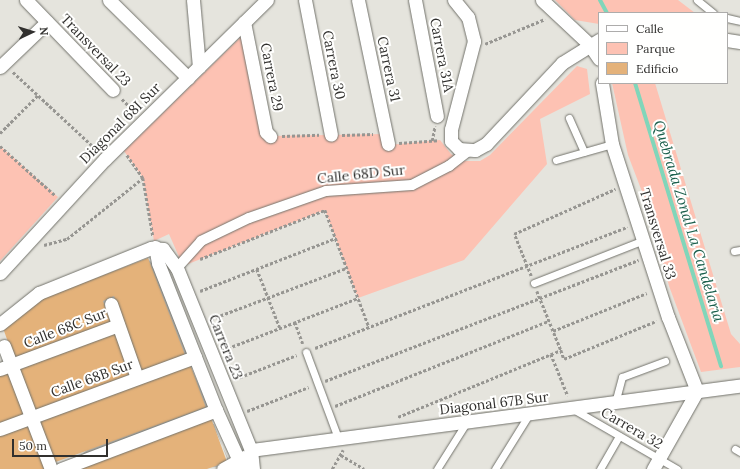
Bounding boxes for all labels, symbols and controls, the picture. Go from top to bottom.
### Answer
street label: Transversal 23 [57,10,135,90]
north arrow [12,12,52,52]
legend [598,12,728,84]
street label: Carrera 31A [427,16,457,94]
text: Calle [636,21,664,36]
text: N [37,26,51,36]
street label: Carrera 30 [319,29,349,101]
street label: Carrera 31 [374,35,404,103]
street label: Carrera 29 [257,41,287,113]
text: Parque [636,41,675,56]
text: Edificio [636,61,678,76]
street label: Diagonal 68I Sur [76,79,164,167]
water label: Quebrada Zonal La Candelaria [650,118,728,324]
street label: Calle 68D Sur [316,161,406,187]
street label: Transversal 33 [636,186,680,282]
street label: Calle 68C Sur [21,304,109,352]
street label: Carrera 23 [205,312,247,382]
street label: Calle 68B Sur [48,355,136,401]
street label: Diagonal 67B Sur [438,388,550,418]
street label: Carrera 32 [598,404,666,452]
scale bar [14,431,110,457]
text: 50 m [19,438,47,453]

